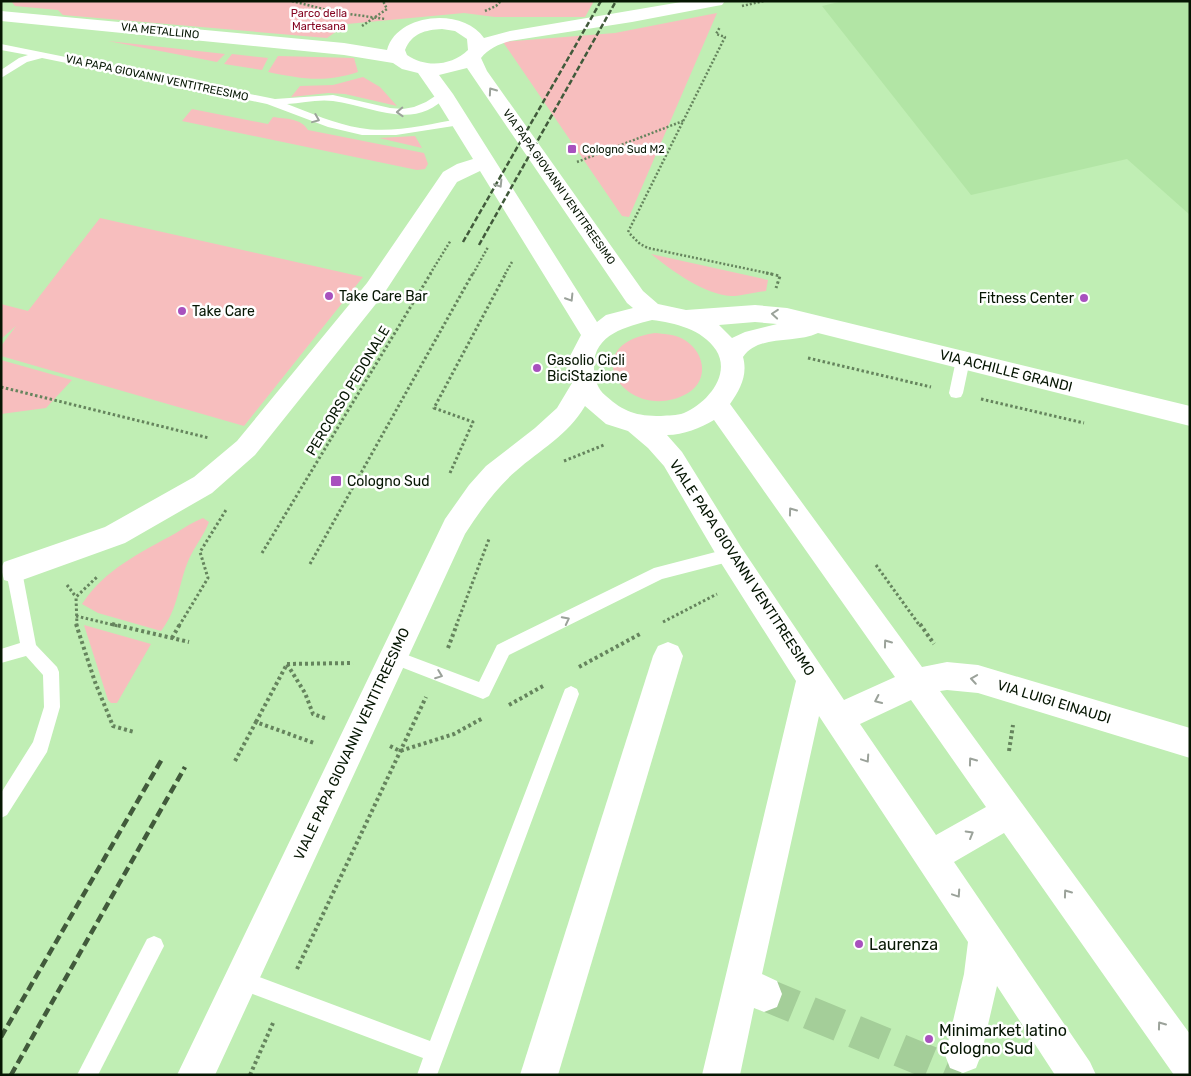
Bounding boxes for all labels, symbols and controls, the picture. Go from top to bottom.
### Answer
park label: Parco della Martesana [291,7,347,33]
street label: VIA METALLINO [120,20,200,42]
street label: VIA PAPA GIOVANNI VENTITREESIMO [64,52,250,104]
one-way arrow [489,87,498,97]
one-way arrow [395,107,403,117]
street label: VIA PAPA GIOVANNI VENTITREESIMO [500,107,618,267]
one-way arrow [311,112,320,123]
marker: Cologno Sud M2 [566,143,578,155]
place label: Cologno Sud M2 [582,143,665,156]
one-way arrow [493,179,503,188]
place label: Take Care Bar [339,288,428,305]
marker: Take Care Bar [323,290,335,302]
place label: Fitness Center [979,290,1075,307]
marker: Fitness Center [1078,292,1090,304]
one-way arrow [564,293,574,302]
place label: Take Care [192,303,255,320]
marker: Take Care [176,305,188,317]
one-way arrow [771,309,779,320]
street label: PERCORSO PEDONALE [303,323,393,459]
street label: VIA ACHILLE GRANDI [938,346,1074,396]
place label: Gasolio Cicli BiciStazione [547,352,628,385]
marker: Gasolio Cicli BiciStazione [531,362,543,374]
street label: VIALE PAPA GIOVANNI VENTITREESIMO [666,457,818,679]
place label: Cologno Sud [347,473,430,490]
marker: Cologno Sud [329,474,343,488]
one-way arrow [789,507,798,517]
one-way arrow [561,616,570,626]
street label: VIALE PAPA GIOVANNI VENTITREESIMO [291,625,413,863]
one-way arrow [885,640,893,649]
one-way arrow [434,668,443,679]
one-way arrow [969,674,977,685]
street label: VIA LUIGI EINAUDI [995,677,1113,727]
one-way arrow [874,694,883,704]
one-way arrow [860,754,870,763]
one-way arrow [969,757,978,767]
one-way arrow [964,830,973,840]
one-way arrow [950,889,960,898]
one-way arrow [1064,889,1073,899]
place label: Laurenza [869,935,938,954]
marker: Laurenza [853,938,865,950]
place label: Minimarket latino Cologno Sud [939,1021,1067,1058]
one-way arrow [1158,1021,1167,1031]
marker: Minimarket latino Cologno Sud [923,1033,935,1045]

